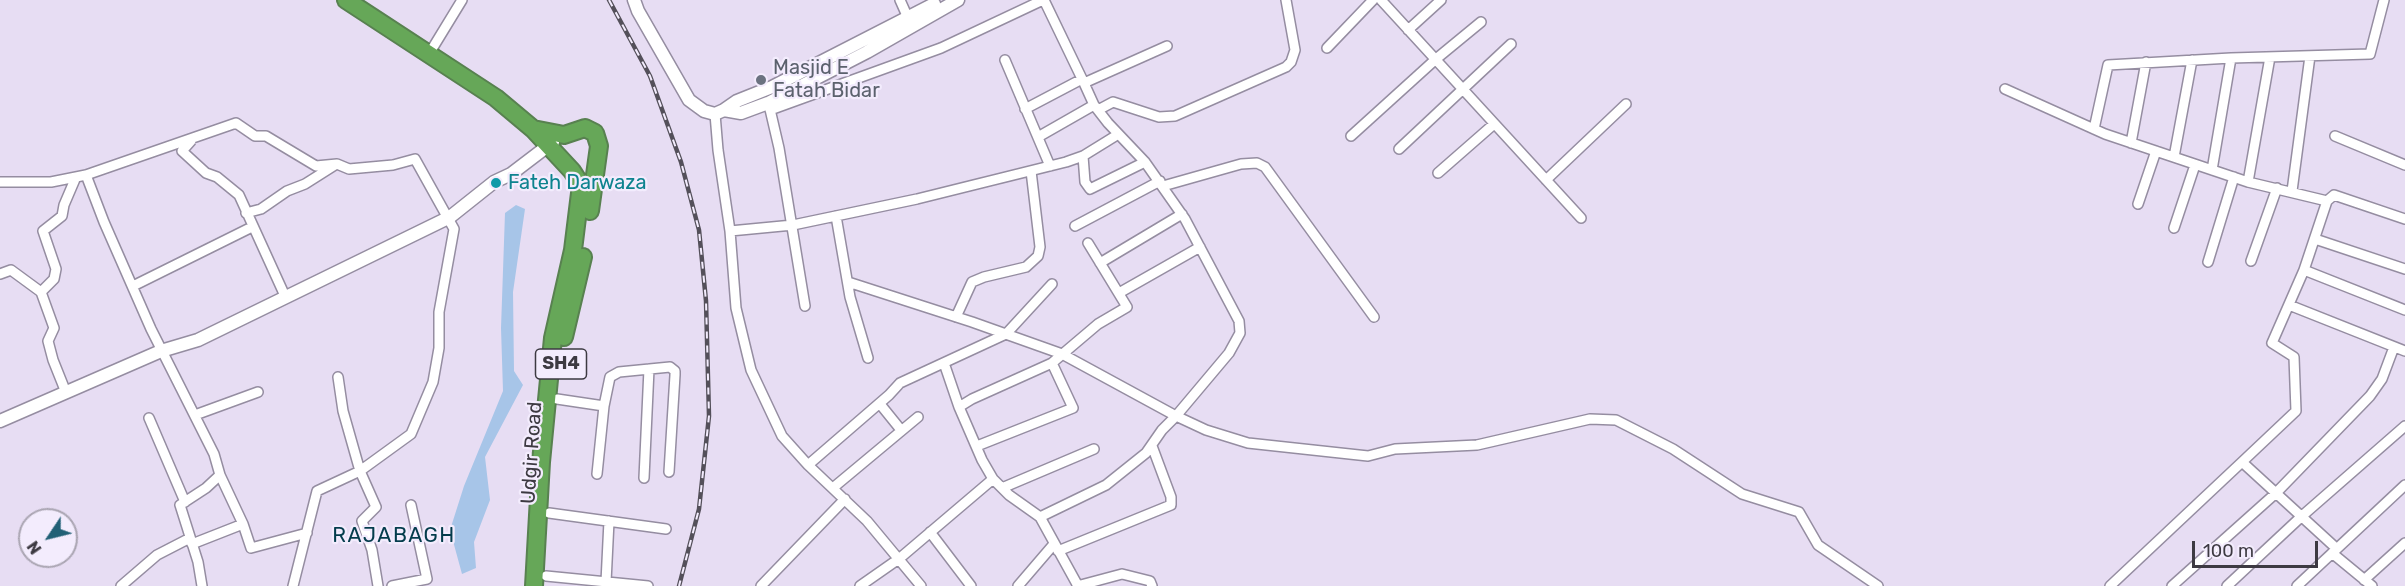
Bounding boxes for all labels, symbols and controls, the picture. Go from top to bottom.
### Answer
place label: Masjid E Fatah Bidar [773,56,880,103]
marker: Masjid E Fatah Bidar [754,73,768,87]
place label: Fateh Darwaza [508,171,647,195]
marker: Fateh Darwaza [489,176,503,190]
road number: SH4 [536,349,586,379]
street label: Udgir Road [516,401,548,505]
north arrow [18,508,78,568]
district label: RAJABAGH [332,523,456,549]
scale bar [2195,529,2321,567]
text: N [23,537,46,558]
text: 100 m [2203,540,2254,562]

